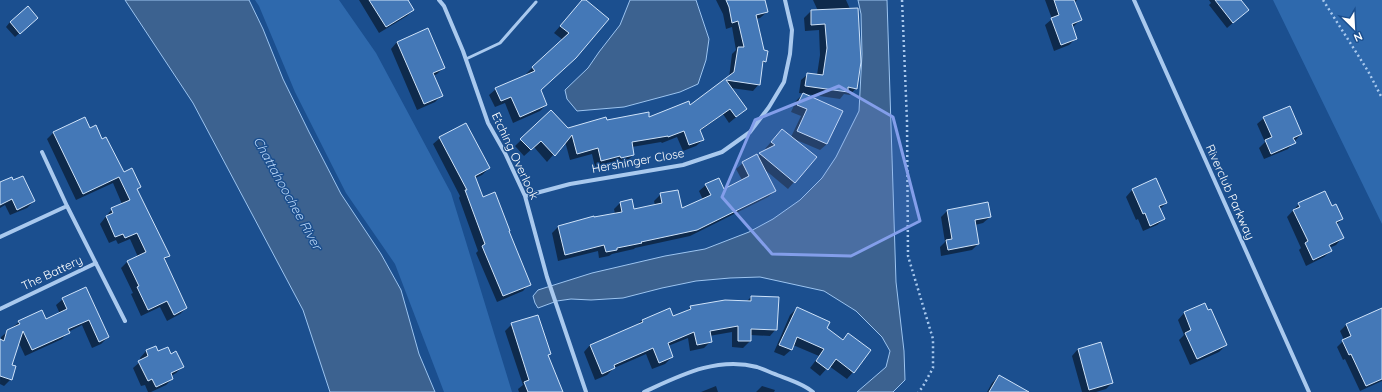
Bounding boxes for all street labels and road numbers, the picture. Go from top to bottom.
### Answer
street label: Etching Overlook [489,110,542,202]
street label: Riverclub Parkway [1203,142,1258,242]
street label: Hershinger Close [590,145,686,176]
street label: The Battery [19,252,85,293]

